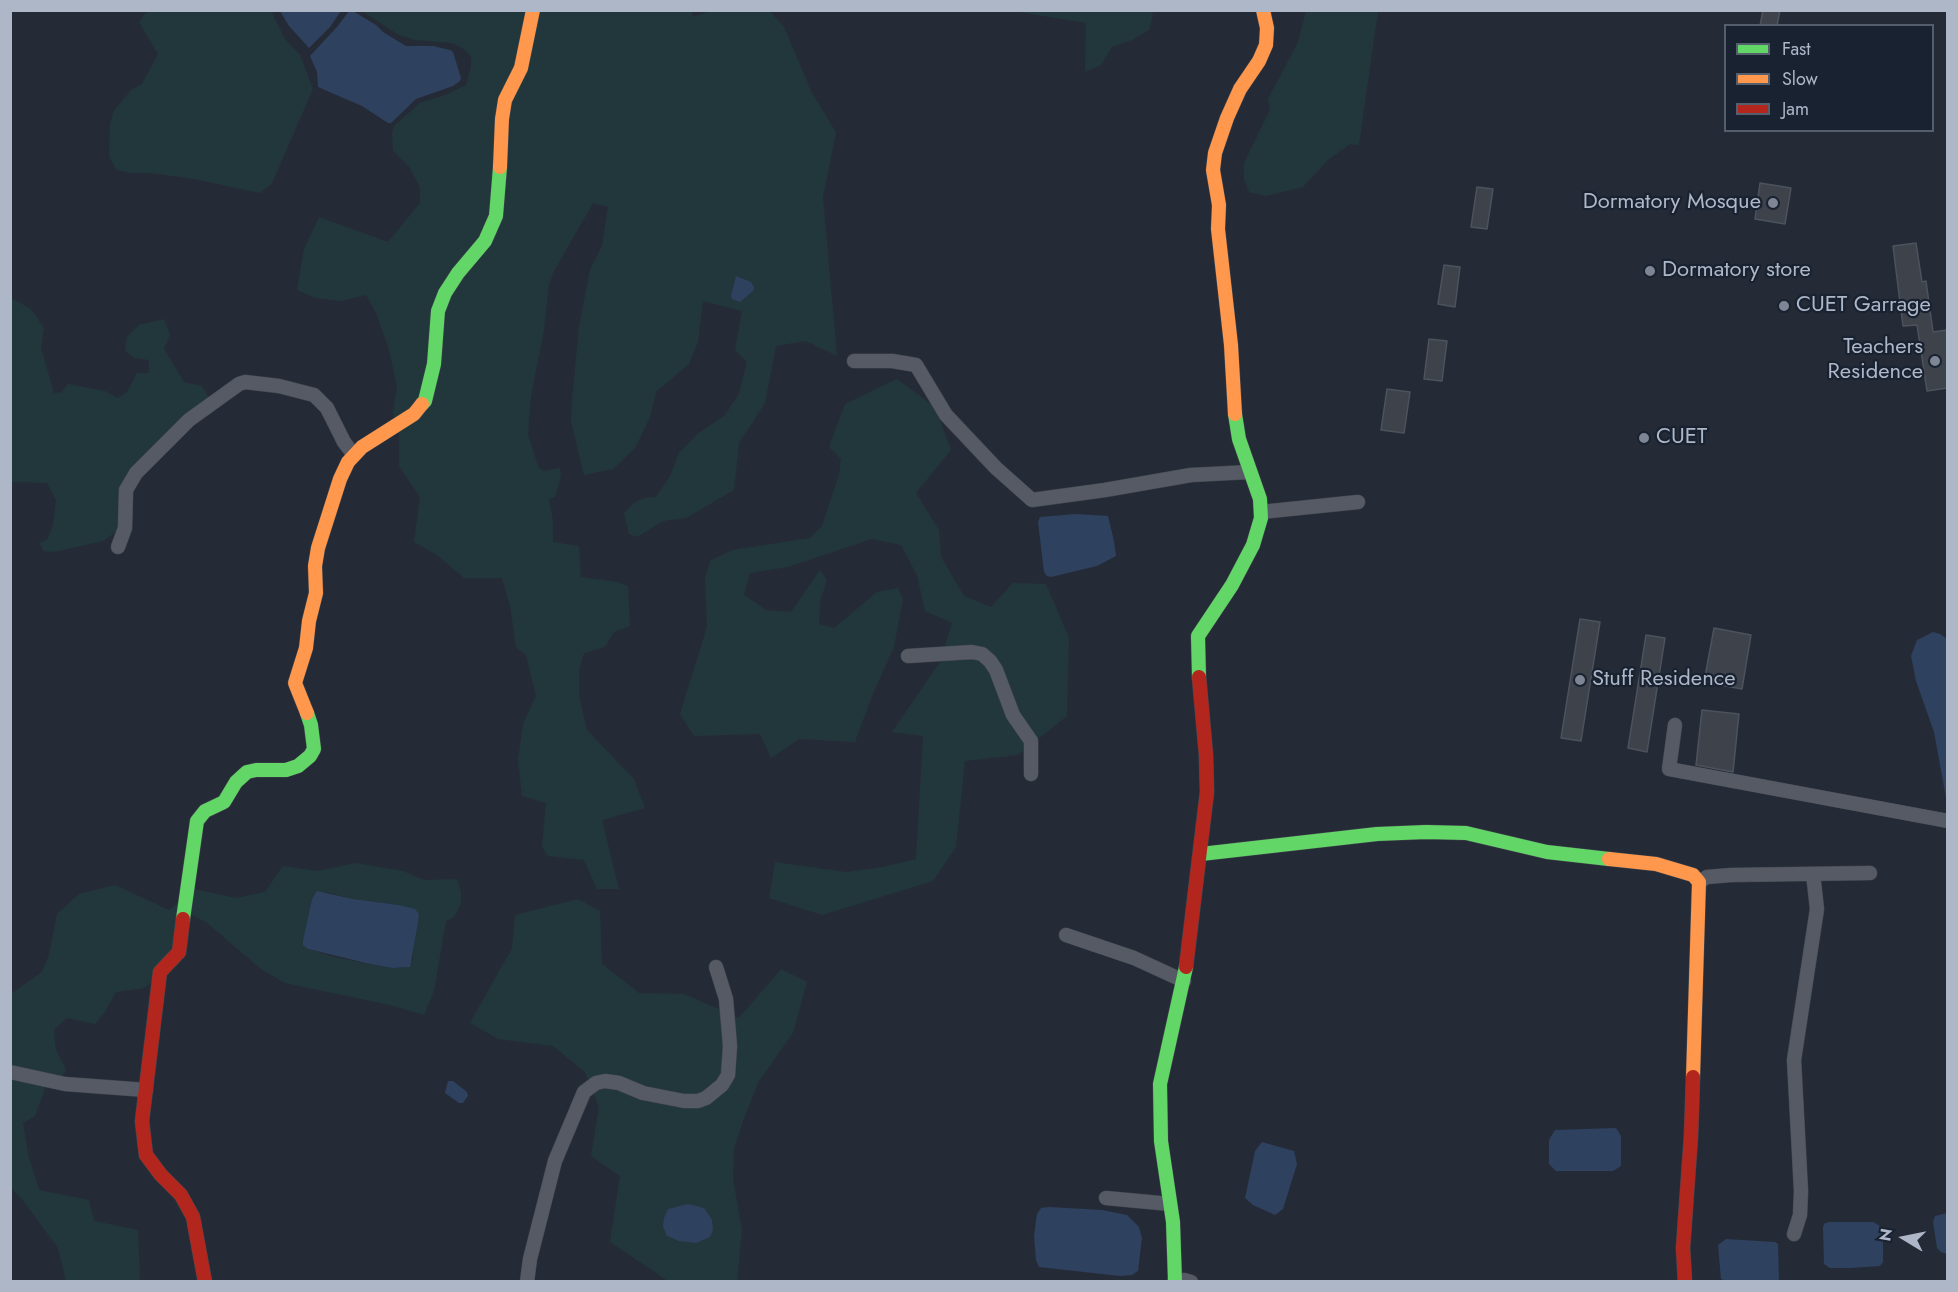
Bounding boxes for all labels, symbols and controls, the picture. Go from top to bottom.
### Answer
legend [1724,24,1934,132]
text: Fast [1782,36,1811,62]
text: Slow [1782,66,1818,92]
text: Jam [1782,96,1809,122]
place label: Dormatory Mosque [1583,190,1761,216]
marker: Dormatory Mosque [1766,196,1780,210]
place label: Dormatory store [1662,258,1811,284]
marker: Dormatory store [1643,264,1657,278]
place label: CUET Garrage [1796,293,1931,319]
marker: CUET Garrage [1777,299,1791,313]
place label: Teachers Residence [1827,335,1923,386]
marker: Teachers Residence [1928,354,1942,368]
place label: CUET [1656,425,1707,451]
marker: CUET [1637,431,1651,445]
place label: Stuff Residence [1592,667,1736,693]
marker: Stuff Residence [1573,673,1587,687]
north arrow [1874,1208,1934,1268]
text: N [1873,1227,1898,1243]

